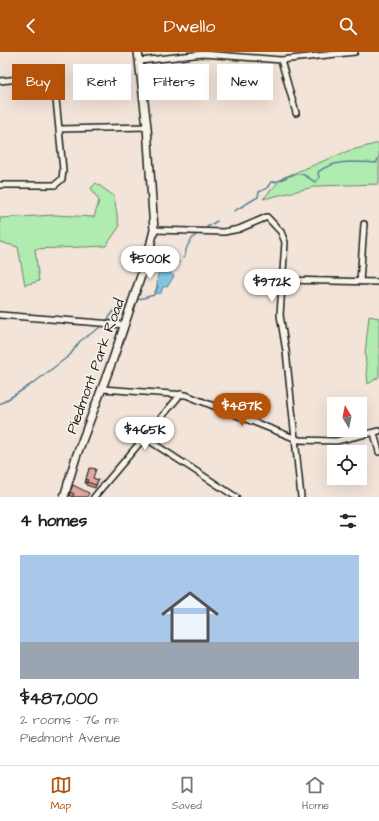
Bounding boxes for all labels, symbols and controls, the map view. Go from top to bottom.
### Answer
text: Dwello [164,14,215,39]
icon: back [20,15,42,37]
icon: search [337,15,359,37]
chip: Buy [12,64,65,100]
chip: Rent [73,64,131,100]
chip: Filters [139,64,209,100]
chip: New [217,64,273,100]
pin: $500K [122,246,178,280]
text: $500K [130,250,170,268]
pin: $972K [244,269,300,303]
text: $972K [253,273,291,291]
street label: Piedmont Park Road [61,295,130,437]
pin: $487K [214,393,270,427]
text: $487K [222,397,262,415]
north arrow [327,397,367,437]
map controls [327,397,367,485]
pin: $465K [117,417,173,451]
text: $465K [124,421,166,439]
button: locate [327,445,367,485]
text: 4 homes [20,509,87,533]
icon: filters [337,510,359,532]
icon: home [154,581,226,653]
text: $487,000 [20,687,98,711]
text: 2 rooms · 76 m² [20,711,120,729]
text: Piedmont Avenue [20,729,121,747]
tab: Map [50,774,72,813]
tab: Saved [172,774,202,813]
tab: Home [302,774,329,813]

